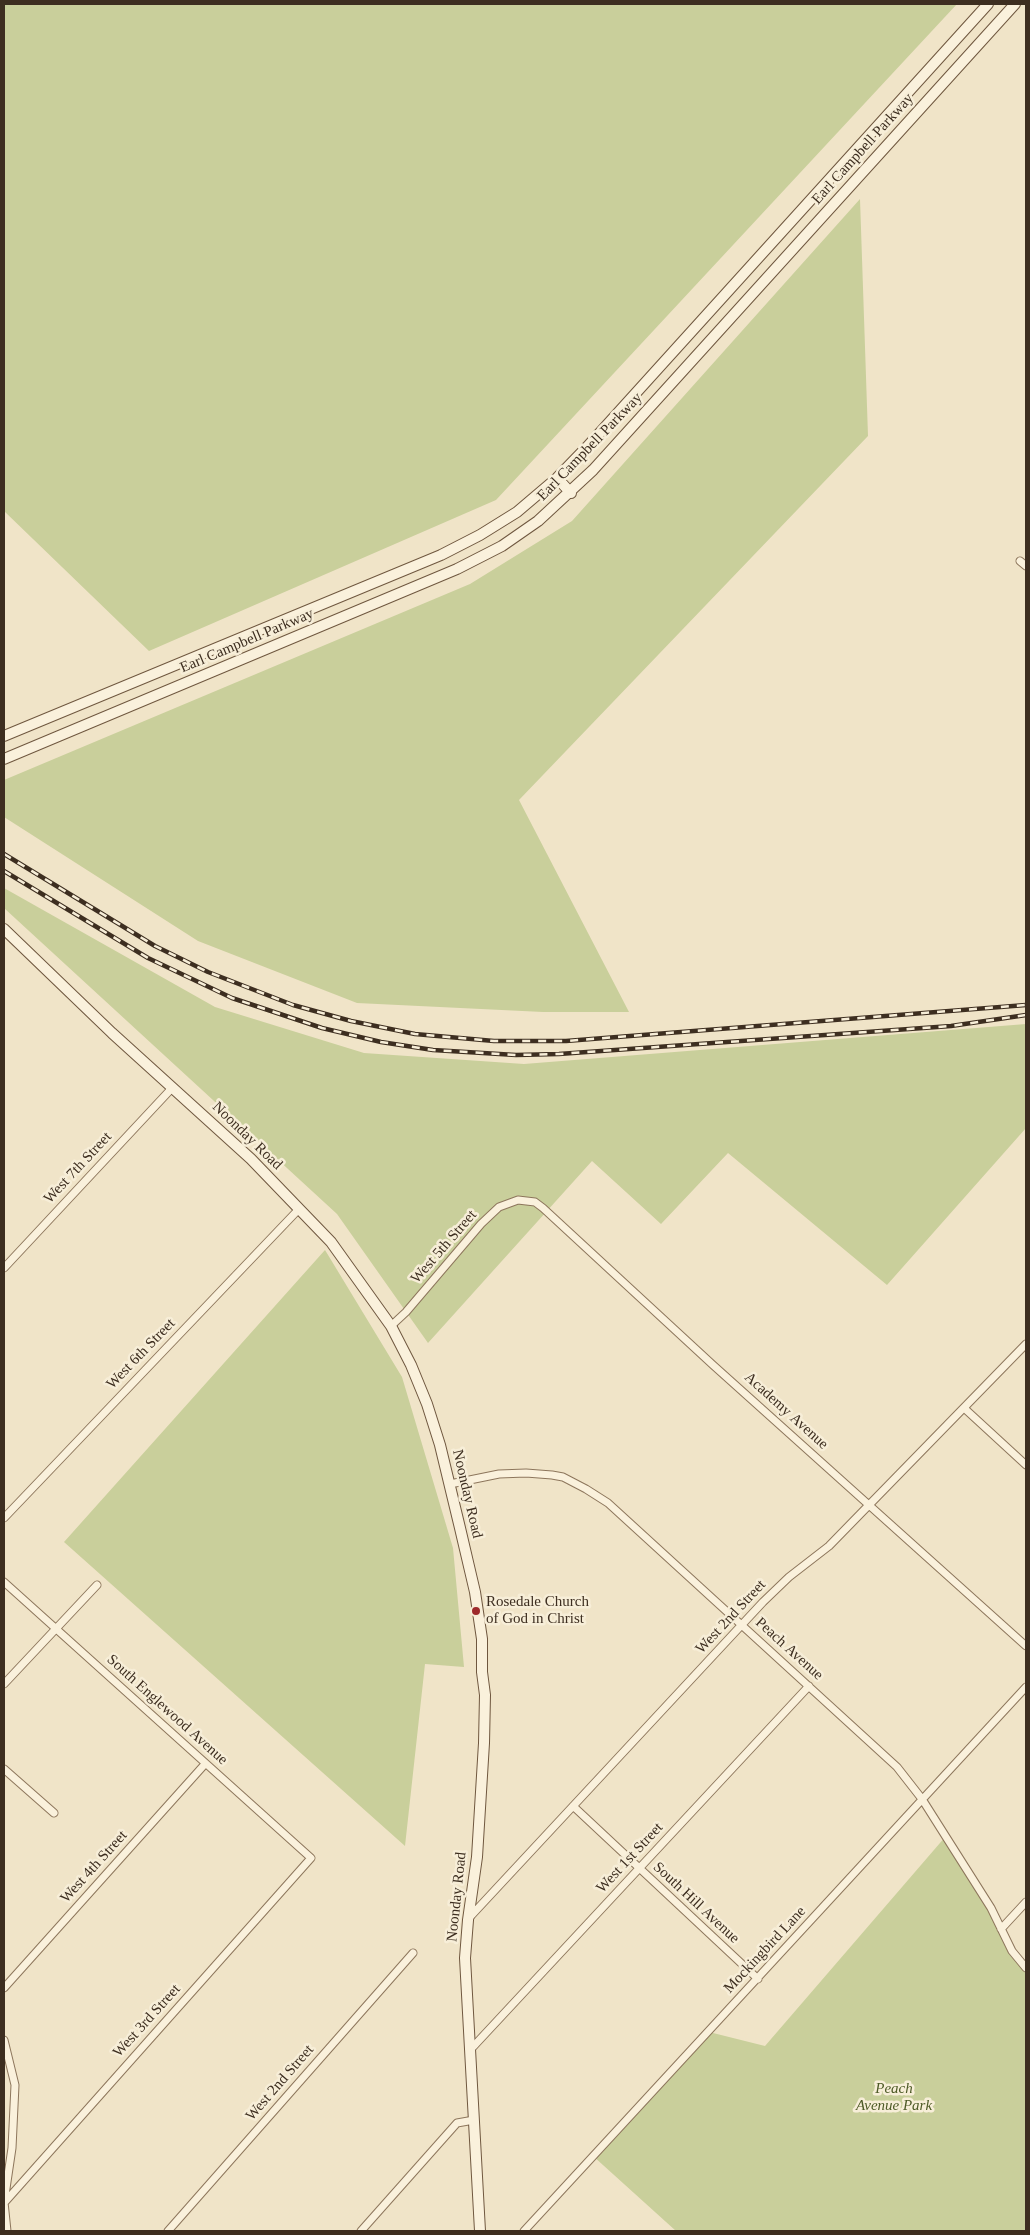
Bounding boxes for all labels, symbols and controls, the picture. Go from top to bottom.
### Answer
street label: Earl Campbell Parkway [808,90,918,208]
street label: Earl Campbell Parkway [534,389,646,505]
street label: Earl Campbell Parkway [178,605,316,677]
street label: Noonday Road [208,1098,286,1174]
street label: West 7th Street [40,1128,116,1208]
street label: West 5th Street [407,1207,481,1287]
street label: West 6th Street [103,1315,179,1393]
street label: Academy Avenue [740,1369,832,1453]
street label: Noonday Road [448,1448,486,1540]
street label: West 2nd Street [692,1576,770,1658]
place label: Rosedale Church of God in Christ [486,1593,589,1628]
marker: Rosedale Church of God in Christ [470,1605,482,1617]
street label: Peach Avenue [751,1614,827,1684]
street label: South Englewood Avenue [103,1651,231,1769]
street label: West 1st Street [593,1819,667,1897]
street label: West 4th Street [57,1827,131,1907]
street label: Noonday Road [443,1851,471,1943]
street label: South Hill Avenue [649,1858,743,1948]
street label: Mockingbird Lane [720,1903,810,1997]
street label: West 3rd Street [109,1981,185,2061]
street label: West 2nd Street [242,2041,318,2125]
park label: Peach Avenue Park [856,2080,932,2115]

